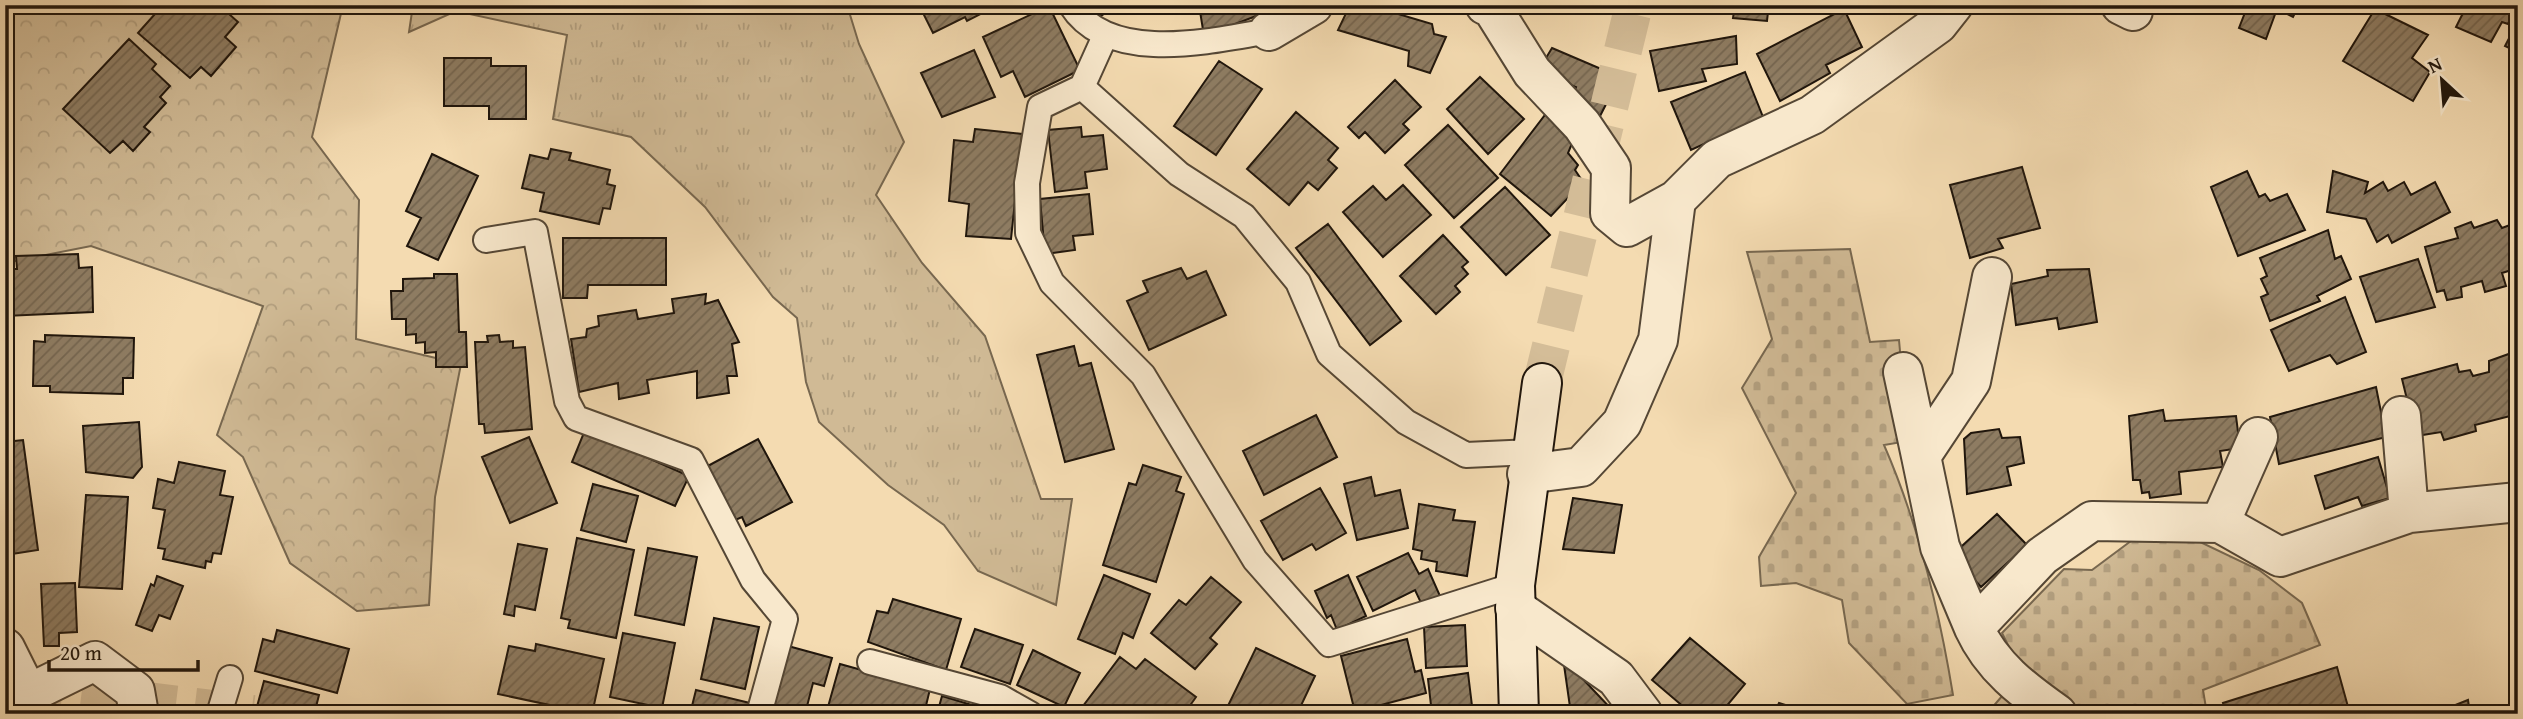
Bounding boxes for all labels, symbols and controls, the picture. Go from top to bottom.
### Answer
north arrow [2408,46,2478,116]
text: N [2423,49,2447,80]
scale bar [49,628,198,672]
text: 20 m [60,637,102,668]

